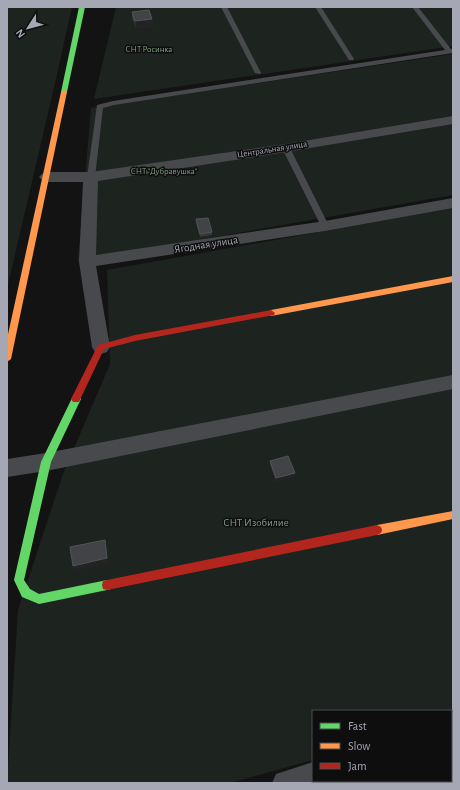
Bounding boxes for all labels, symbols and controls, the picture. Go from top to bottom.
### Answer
north arrow [8,8,48,48]
text: N [14,27,27,40]
park label: СНТ Росинка [126,45,172,54]
street label: Центральная улица [236,140,308,159]
park label: СНТ "Дубравушка" [131,167,198,176]
street label: Ягодная улица [173,234,239,255]
park label: СНТ Изобилие [223,517,289,528]
legend [312,710,452,782]
text: Fast [348,720,367,732]
text: Slow [348,740,370,752]
text: Jam [348,760,367,772]

